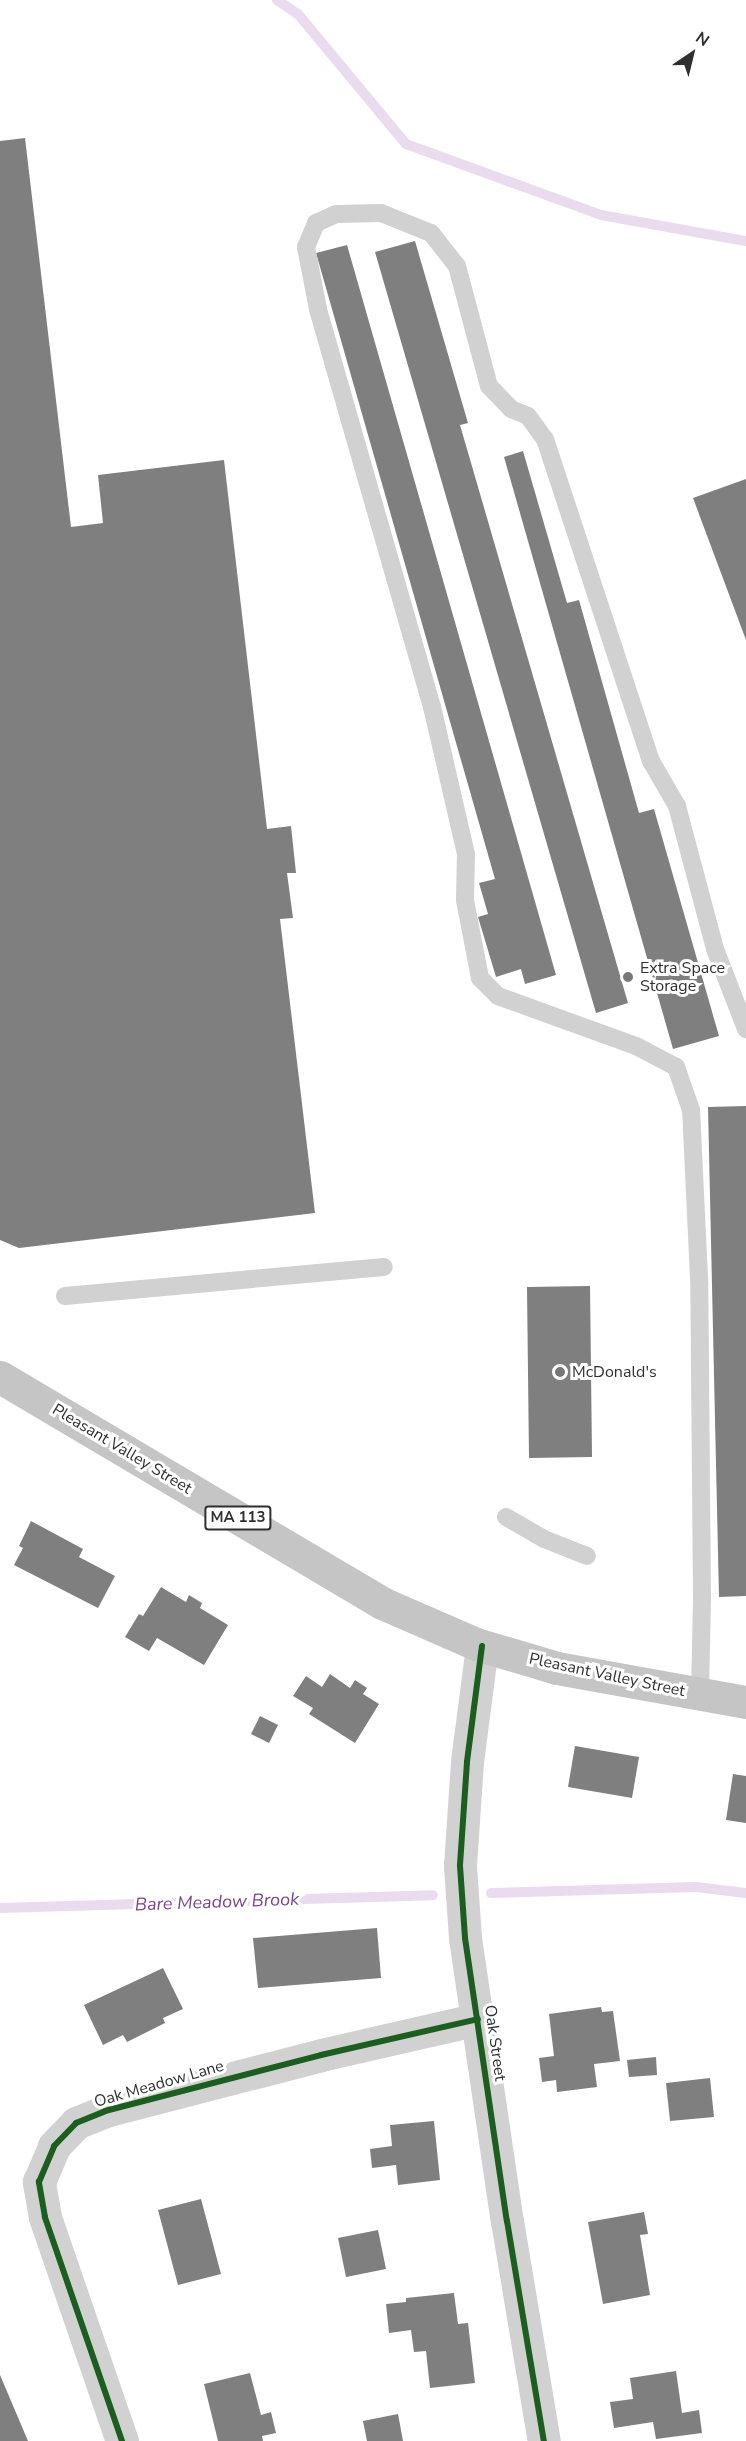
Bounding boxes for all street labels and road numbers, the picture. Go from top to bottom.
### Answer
street label: Pleasant Valley Street [49,1400,195,1498]
road number: MA 113 [204,1506,272,1530]
street label: Pleasant Valley Street [527,1649,687,1701]
street label: Oak Street [480,2004,510,2082]
street label: Oak Meadow Lane [92,2056,226,2112]

